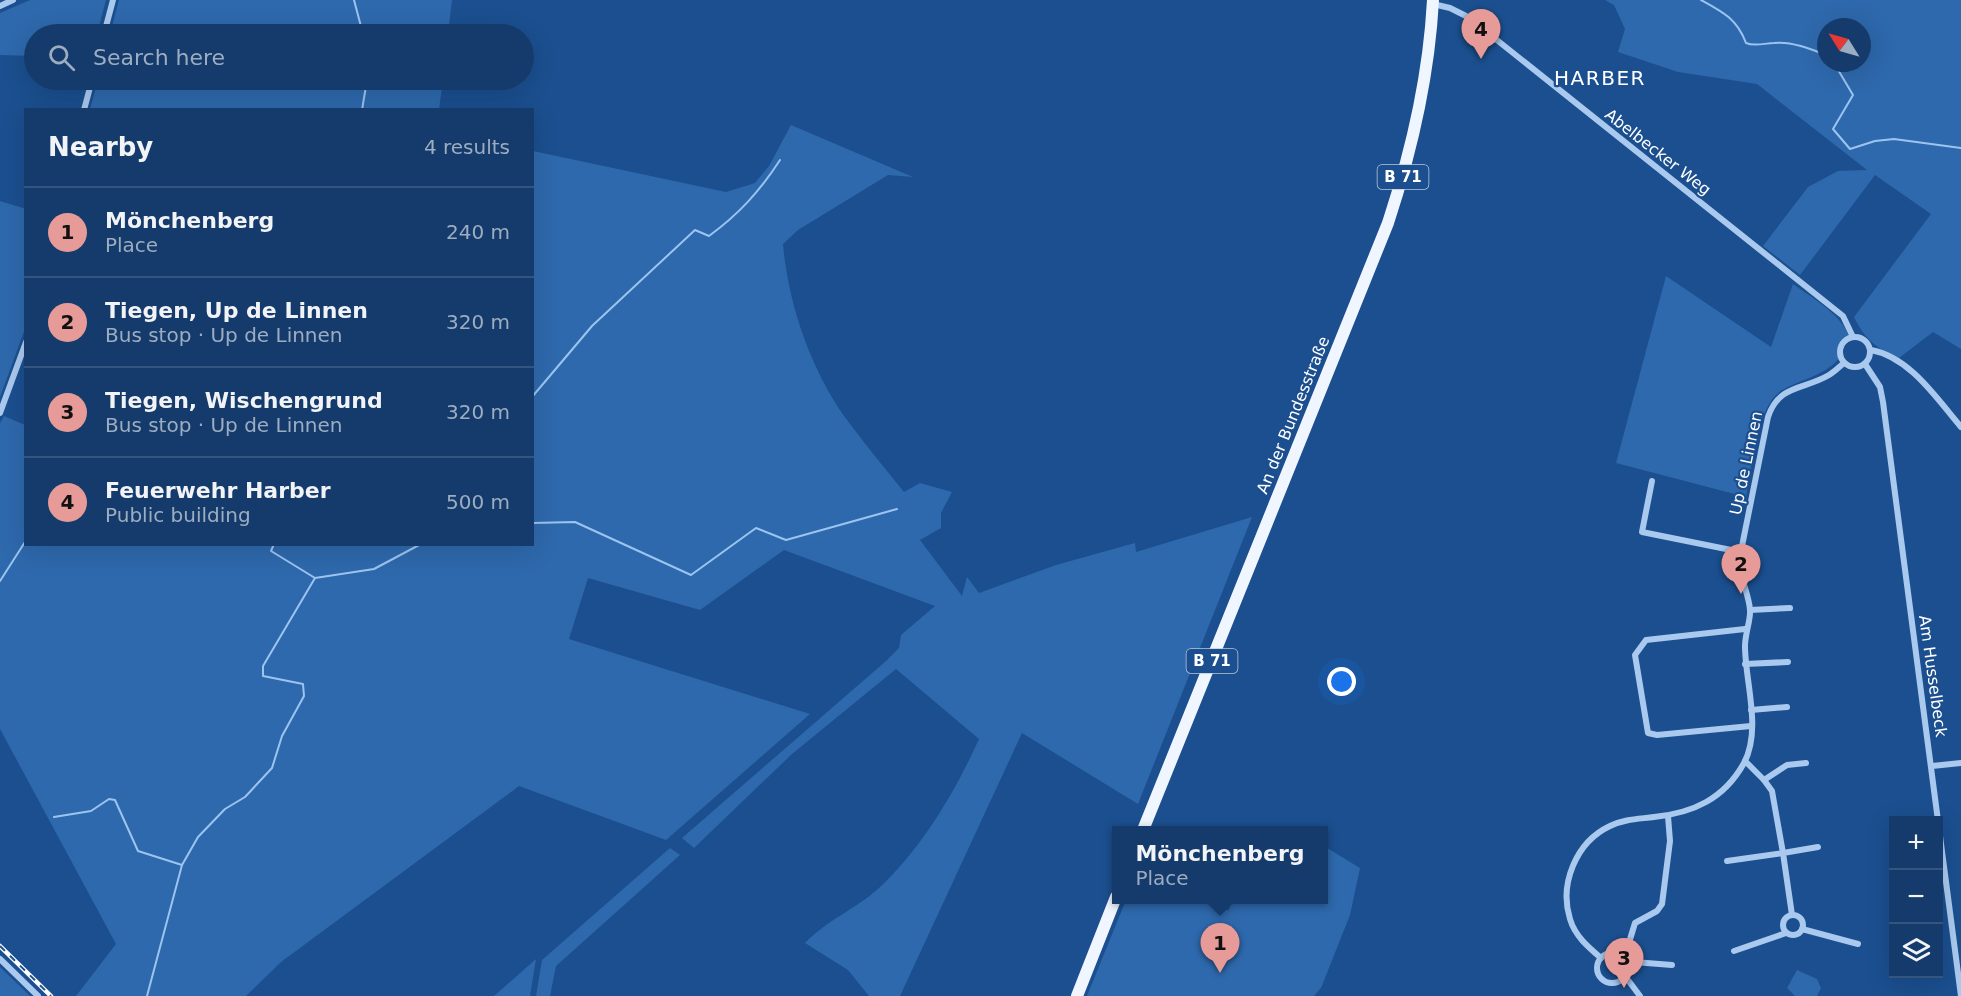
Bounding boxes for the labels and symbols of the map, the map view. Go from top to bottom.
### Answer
pin: 4 [1462,10,1500,59]
north arrow [1817,18,1871,72]
district label: HARBER [1554,66,1646,90]
street label: Abelbecker Weg [1601,105,1715,199]
road number: B 71 [1378,165,1428,189]
street label: An der Bundesstraße [1253,333,1333,497]
street label: Up de Linnen [1726,409,1766,517]
pin: 2 [1722,544,1760,594]
street label: Am Husselbeck [1915,614,1951,739]
road number: B 71 [1186,649,1238,673]
your location [1327,667,1356,696]
pin: 1 [1200,924,1240,973]
pin: 3 [1604,938,1644,988]

